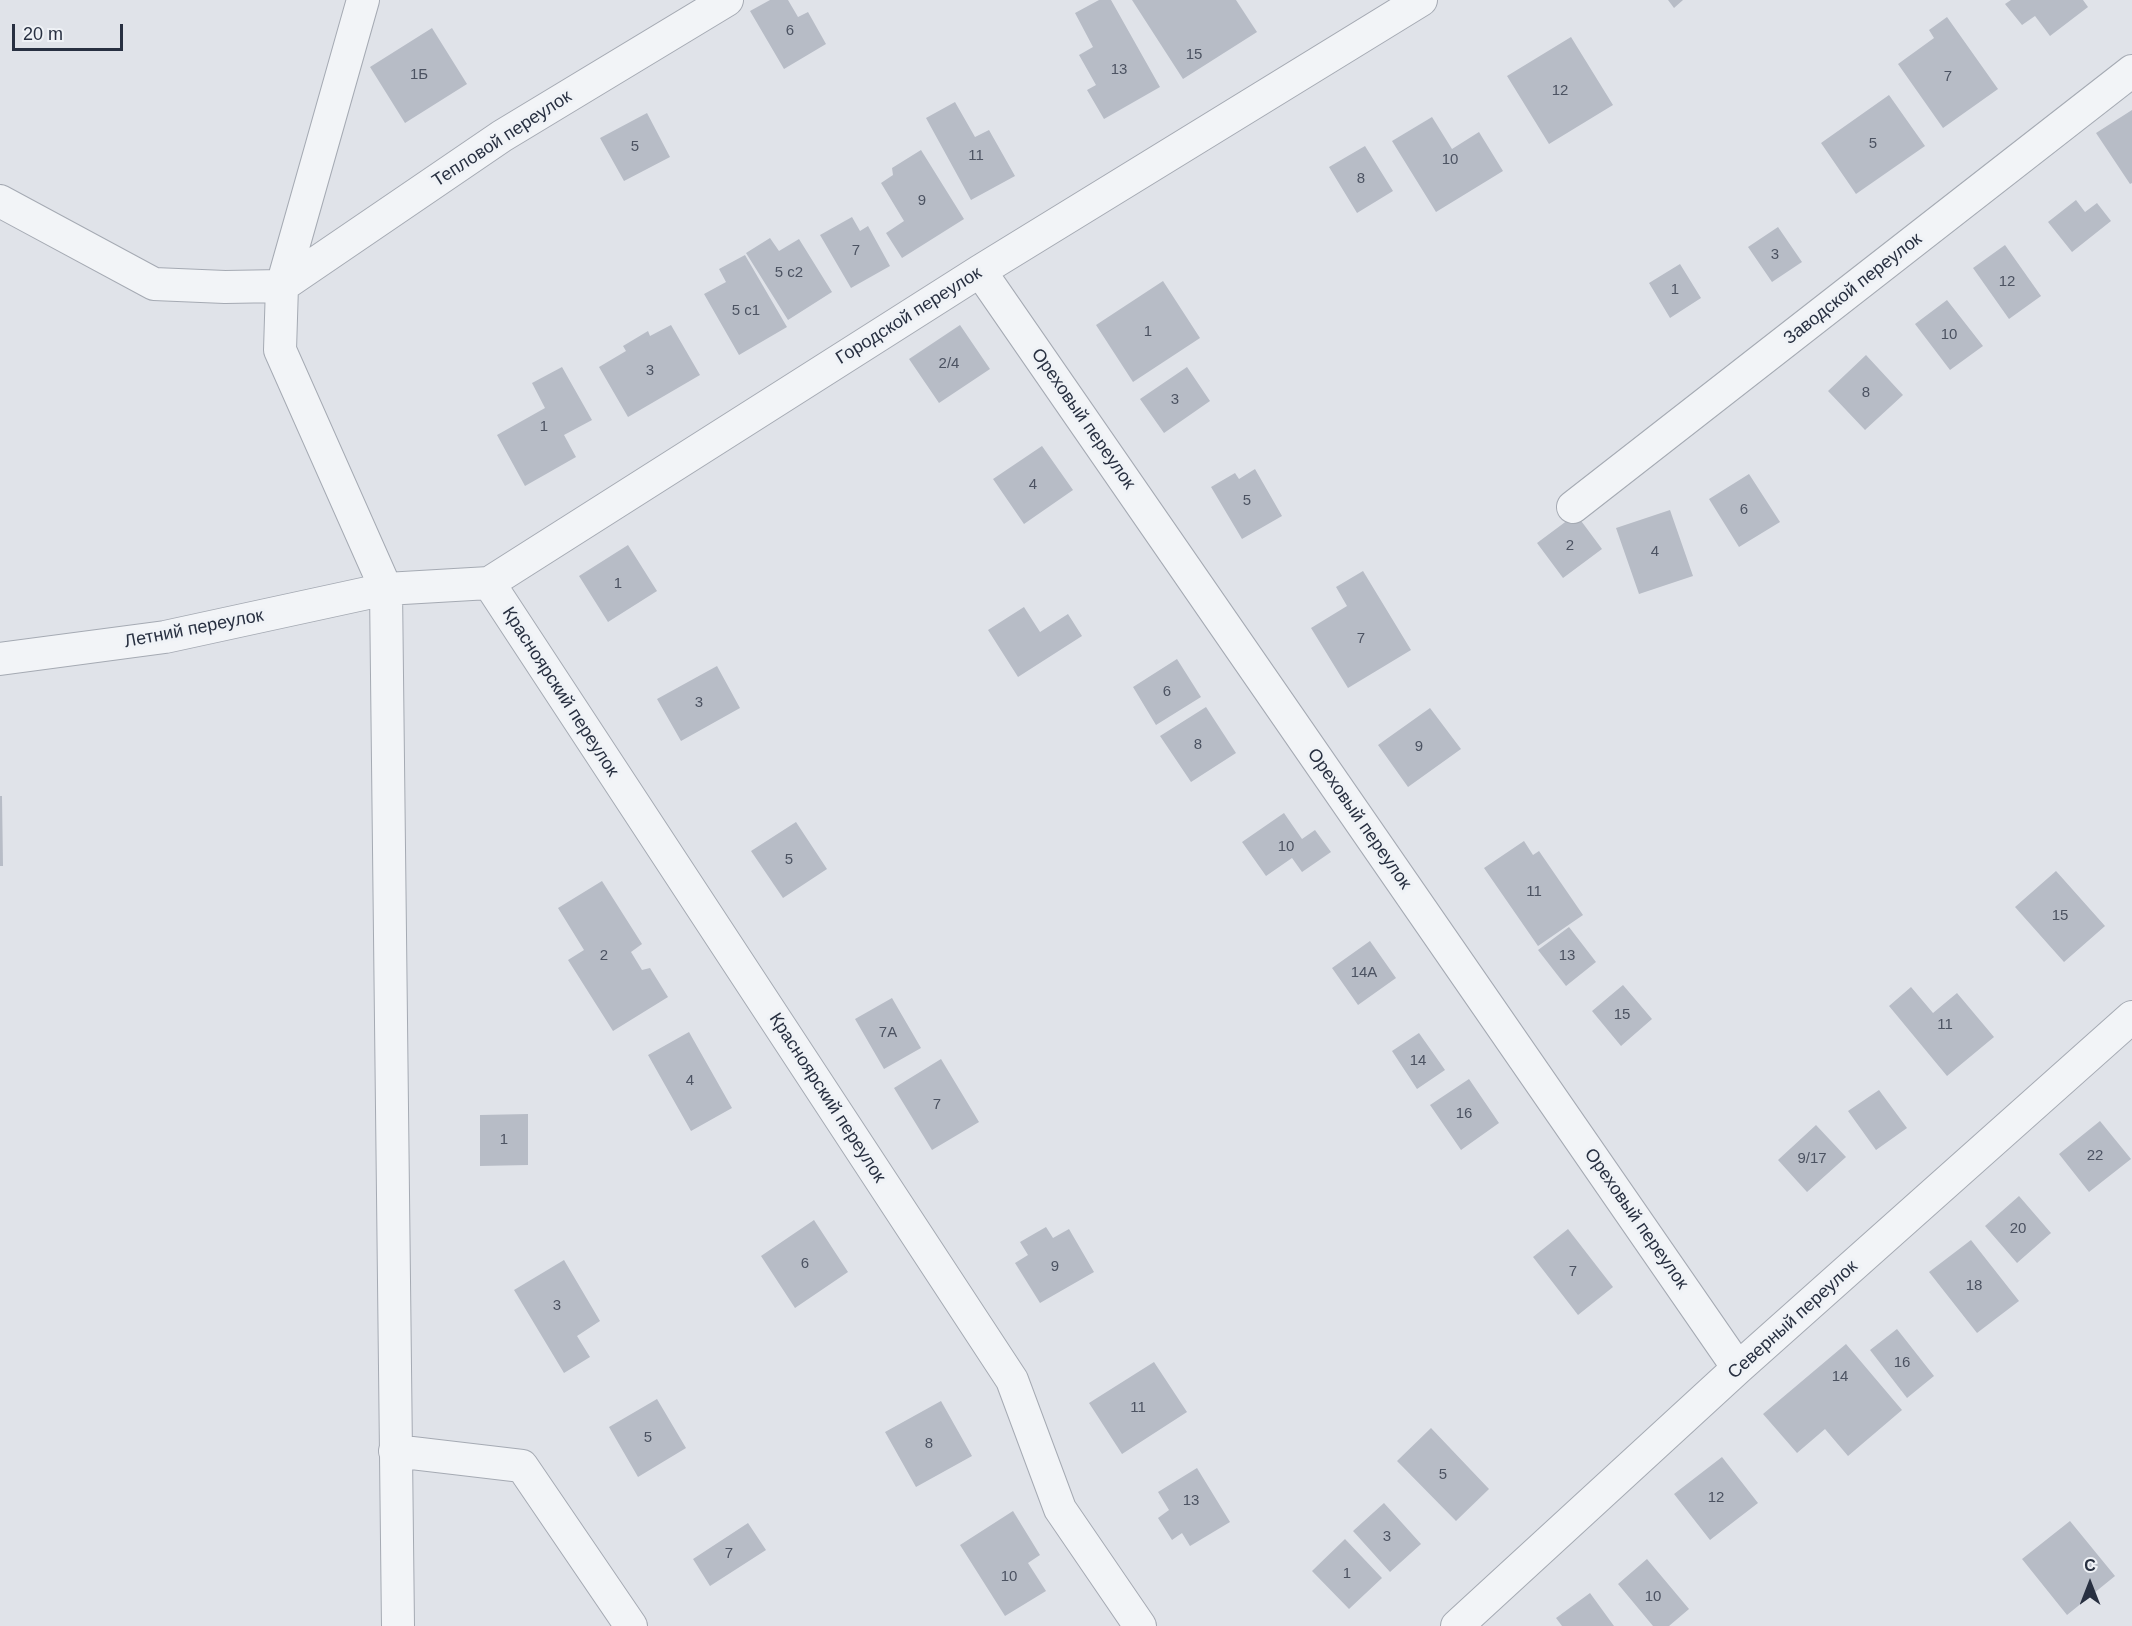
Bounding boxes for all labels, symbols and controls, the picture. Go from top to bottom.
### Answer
scale bar [15,12,126,50]
house number: 6 [786,22,794,40]
text: 20 m [23,24,63,44]
house number: 15 [1186,46,1202,64]
house number: 13 [1111,61,1127,79]
house number: 1Б [410,66,428,84]
house number: 7 [1944,68,1952,86]
house number: 12 [1552,82,1568,100]
street label: Тепловой переулок [428,86,576,192]
house number: 5 [1869,135,1877,153]
house number: 5 [631,138,639,156]
house number: 11 [968,147,984,165]
house number: 10 [1442,151,1458,169]
house number: 8 [1357,170,1365,188]
house number: 9 [918,192,926,210]
street label: Заводской переулок [1780,228,1926,350]
house number: 7 [852,242,860,260]
house number: 3 [1771,246,1779,264]
street label: Городской переулок [832,262,986,370]
house number: 5 с2 [775,264,803,282]
house number: 12 [1999,273,2015,291]
house number: 1 [1671,281,1679,299]
house number: 5 с1 [732,302,760,320]
house number: 1 [1144,323,1152,341]
house number: 10 [1941,326,1957,344]
street label: Ореховый переулок [1026,345,1140,493]
house number: 2/4 [939,355,959,373]
house number: 3 [646,362,654,380]
house number: 8 [1862,384,1870,402]
house number: 3 [1171,391,1179,409]
house number: 1 [540,418,548,436]
house number: 4 [1029,476,1037,494]
house number: 5 [1243,492,1251,510]
house number: 6 [1740,501,1748,519]
house number: 2 [1566,537,1574,555]
house number: 4 [1651,543,1659,561]
house number: 1 [614,575,622,593]
street label: Красноярский переулок [497,603,623,781]
street label: Летний переулок [123,605,265,653]
house number: 7 [1357,630,1365,648]
house number: 6 [1163,683,1171,701]
house number: 3 [695,694,703,712]
house number: 8 [1194,736,1202,754]
house number: 9 [1415,738,1423,756]
street label: Ореховый переулок [1302,745,1416,893]
house number: 10 [1278,838,1294,856]
house number: 5 [785,851,793,869]
house number: 11 [1526,883,1542,901]
house number: 15 [2052,907,2068,925]
house number: 2 [600,947,608,965]
house number: 13 [1559,947,1575,965]
house number: 14А [1351,964,1377,982]
house number: 15 [1614,1006,1630,1024]
street label: Красноярский переулок [764,1009,890,1187]
house number: 11 [1937,1016,1953,1034]
house number: 7А [879,1024,897,1042]
house number: 14 [1410,1052,1426,1070]
house number: 4 [686,1072,694,1090]
house number: 7 [933,1096,941,1114]
house number: 16 [1456,1105,1472,1123]
house number: 1 [500,1131,508,1149]
street label: Ореховый переулок [1579,1145,1693,1293]
house number: 22 [2087,1147,2103,1165]
house number: 9/17 [1797,1150,1827,1168]
house number: 20 [2010,1220,2026,1238]
house number: 6 [801,1255,809,1273]
street label: Северный переулок [1724,1256,1862,1384]
house number: 9 [1051,1258,1059,1276]
house number: 7 [1569,1263,1577,1281]
house number: 18 [1966,1277,1982,1295]
house number: 3 [553,1297,561,1315]
house number: 16 [1894,1354,1910,1372]
house number: 14 [1832,1368,1848,1386]
house number: 11 [1130,1399,1146,1417]
house number: 5 [644,1429,652,1447]
house number: 8 [925,1435,933,1453]
house number: 5 [1439,1466,1447,1484]
house number: 12 [1708,1489,1724,1507]
house number: 13 [1183,1492,1199,1510]
house number: 3 [1383,1528,1391,1546]
house number: 7 [725,1545,733,1563]
north arrow [2060,1554,2120,1614]
text: С [2084,1557,2096,1574]
house number: 1 [1343,1565,1351,1583]
house number: 10 [1001,1568,1017,1586]
house number: 10 [1645,1588,1661,1606]

